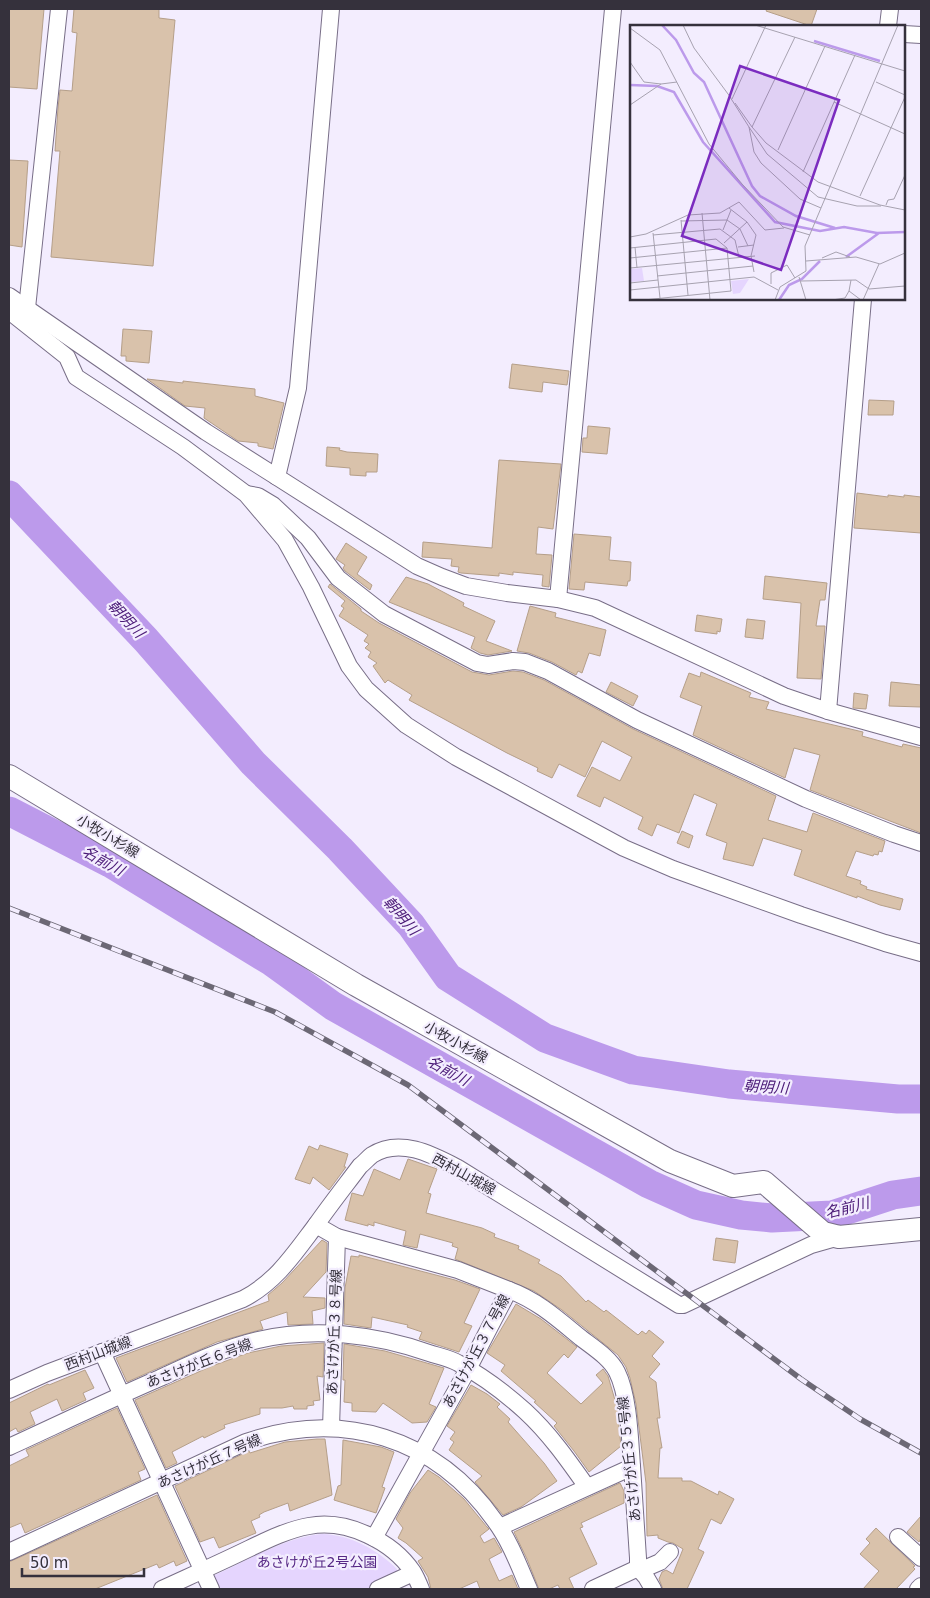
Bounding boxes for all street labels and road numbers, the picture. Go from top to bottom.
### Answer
street label: 小牧小杉線 [74,811,142,861]
street label: 小牧小杉線 [422,1018,490,1066]
street label: 西村山城線 [430,1150,498,1198]
street label: あさけが丘３８号線 [324,1269,344,1395]
street label: あさけが丘３７号線 [439,1292,513,1410]
street label: 西村山城線 [62,1333,134,1373]
street label: あさけが丘６号線 [144,1335,254,1391]
street label: あさけが丘３５号線 [614,1396,644,1522]
street label: あさけが丘７号線 [155,1431,263,1491]

